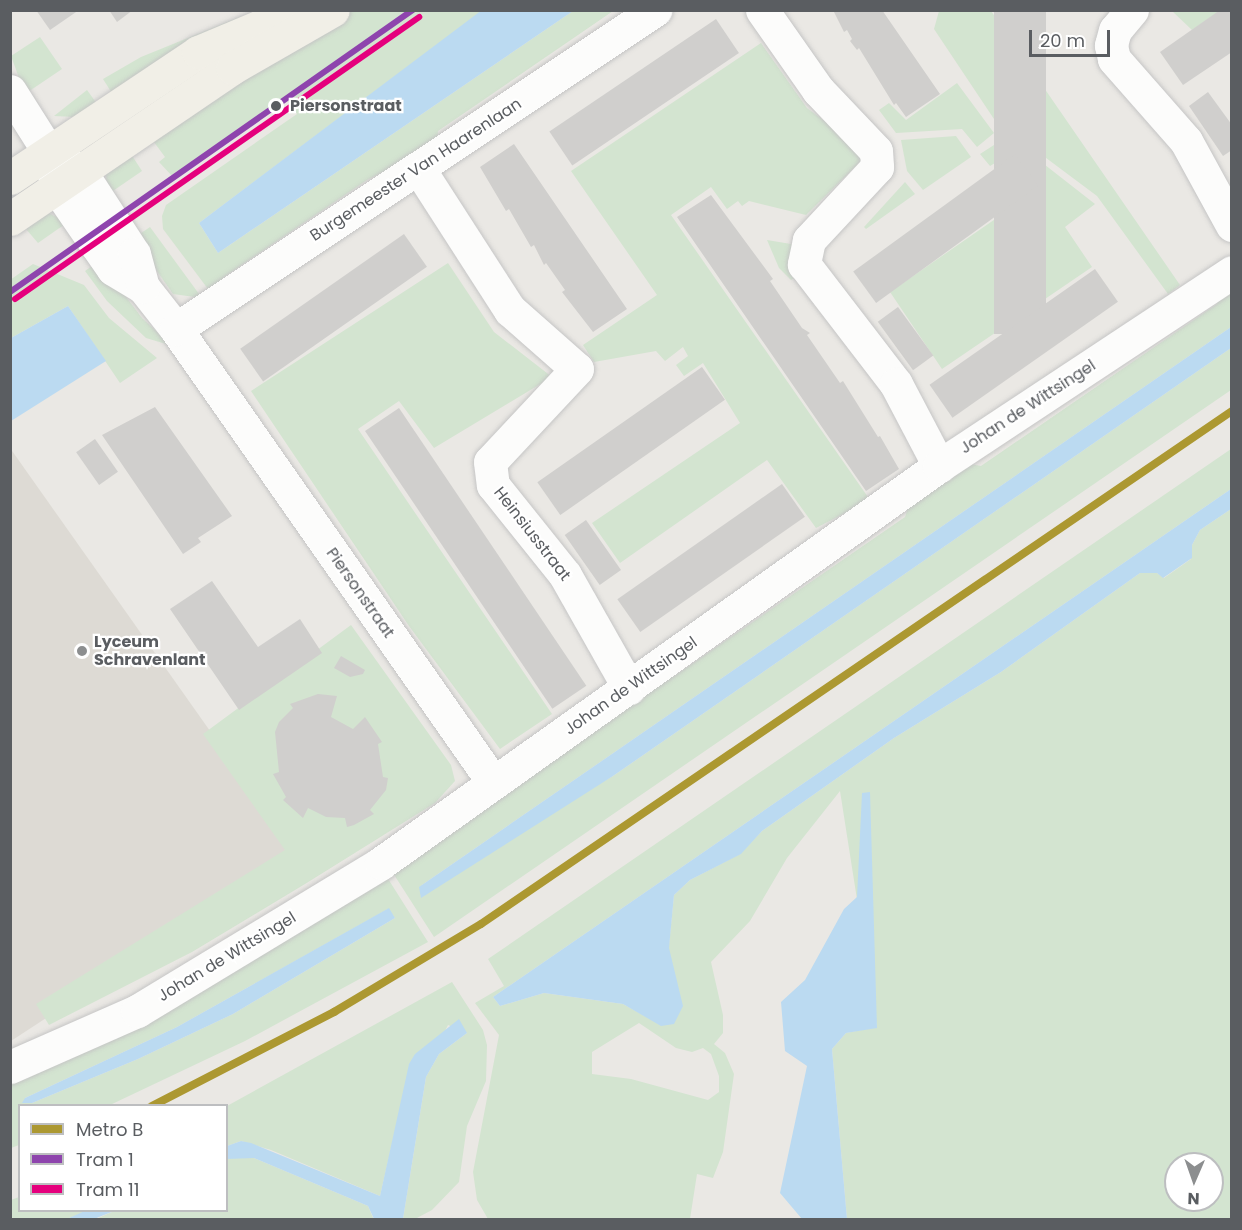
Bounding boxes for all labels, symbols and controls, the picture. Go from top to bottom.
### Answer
scale bar [1032,18,1113,56]
text: 20 m [1040,28,1085,53]
street label: Burgemeester Van Haarenlaan [307,94,525,246]
place label: Piersonstraat [290,96,402,116]
marker: Piersonstraat [267,97,285,115]
street label: Johan de Wittsingel [957,356,1099,458]
street label: Heinsiusstraat [489,483,575,585]
street label: Piersonstraat [322,544,398,642]
place label: Lyceum Schravenlant [94,632,206,670]
street label: Johan de Wittsingel [561,633,701,739]
marker: Lyceum Schravenlant [75,644,89,658]
street label: Johan de Wittsingel [154,908,300,1006]
legend [18,1104,228,1212]
text: Metro B [76,1117,143,1142]
text: Tram 1 [76,1147,134,1172]
north arrow [1164,1152,1224,1212]
text: Tram 11 [76,1177,140,1202]
text: N [1187,1187,1200,1210]

